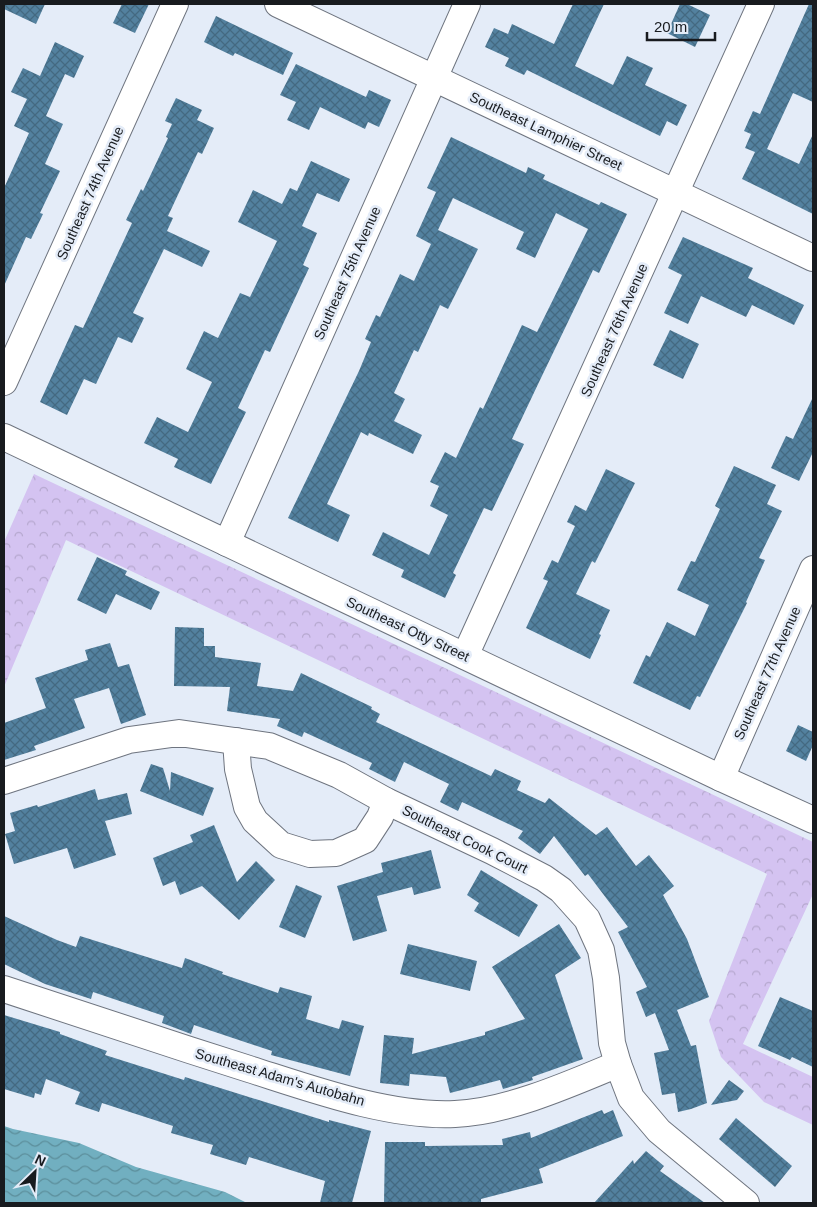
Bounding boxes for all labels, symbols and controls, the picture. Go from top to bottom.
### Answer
scale bar [647,10,714,42]
text: 20 m [654,18,687,35]
street label: Southeast Lamphier Street [467,89,625,173]
street label: Southeast 74th Avenue [53,124,127,262]
street label: Southeast 75th Avenue [310,204,384,342]
street label: Southeast 76th Avenue [577,261,651,399]
street label: Southeast Otty Street [344,593,472,665]
street label: Southeast 77th Avenue [730,604,804,742]
street label: Southeast Cook Court [400,802,531,876]
street label: Southeast Adam's Autobahn [193,1045,367,1109]
north arrow [10,1147,60,1197]
text: N [33,1151,48,1170]

